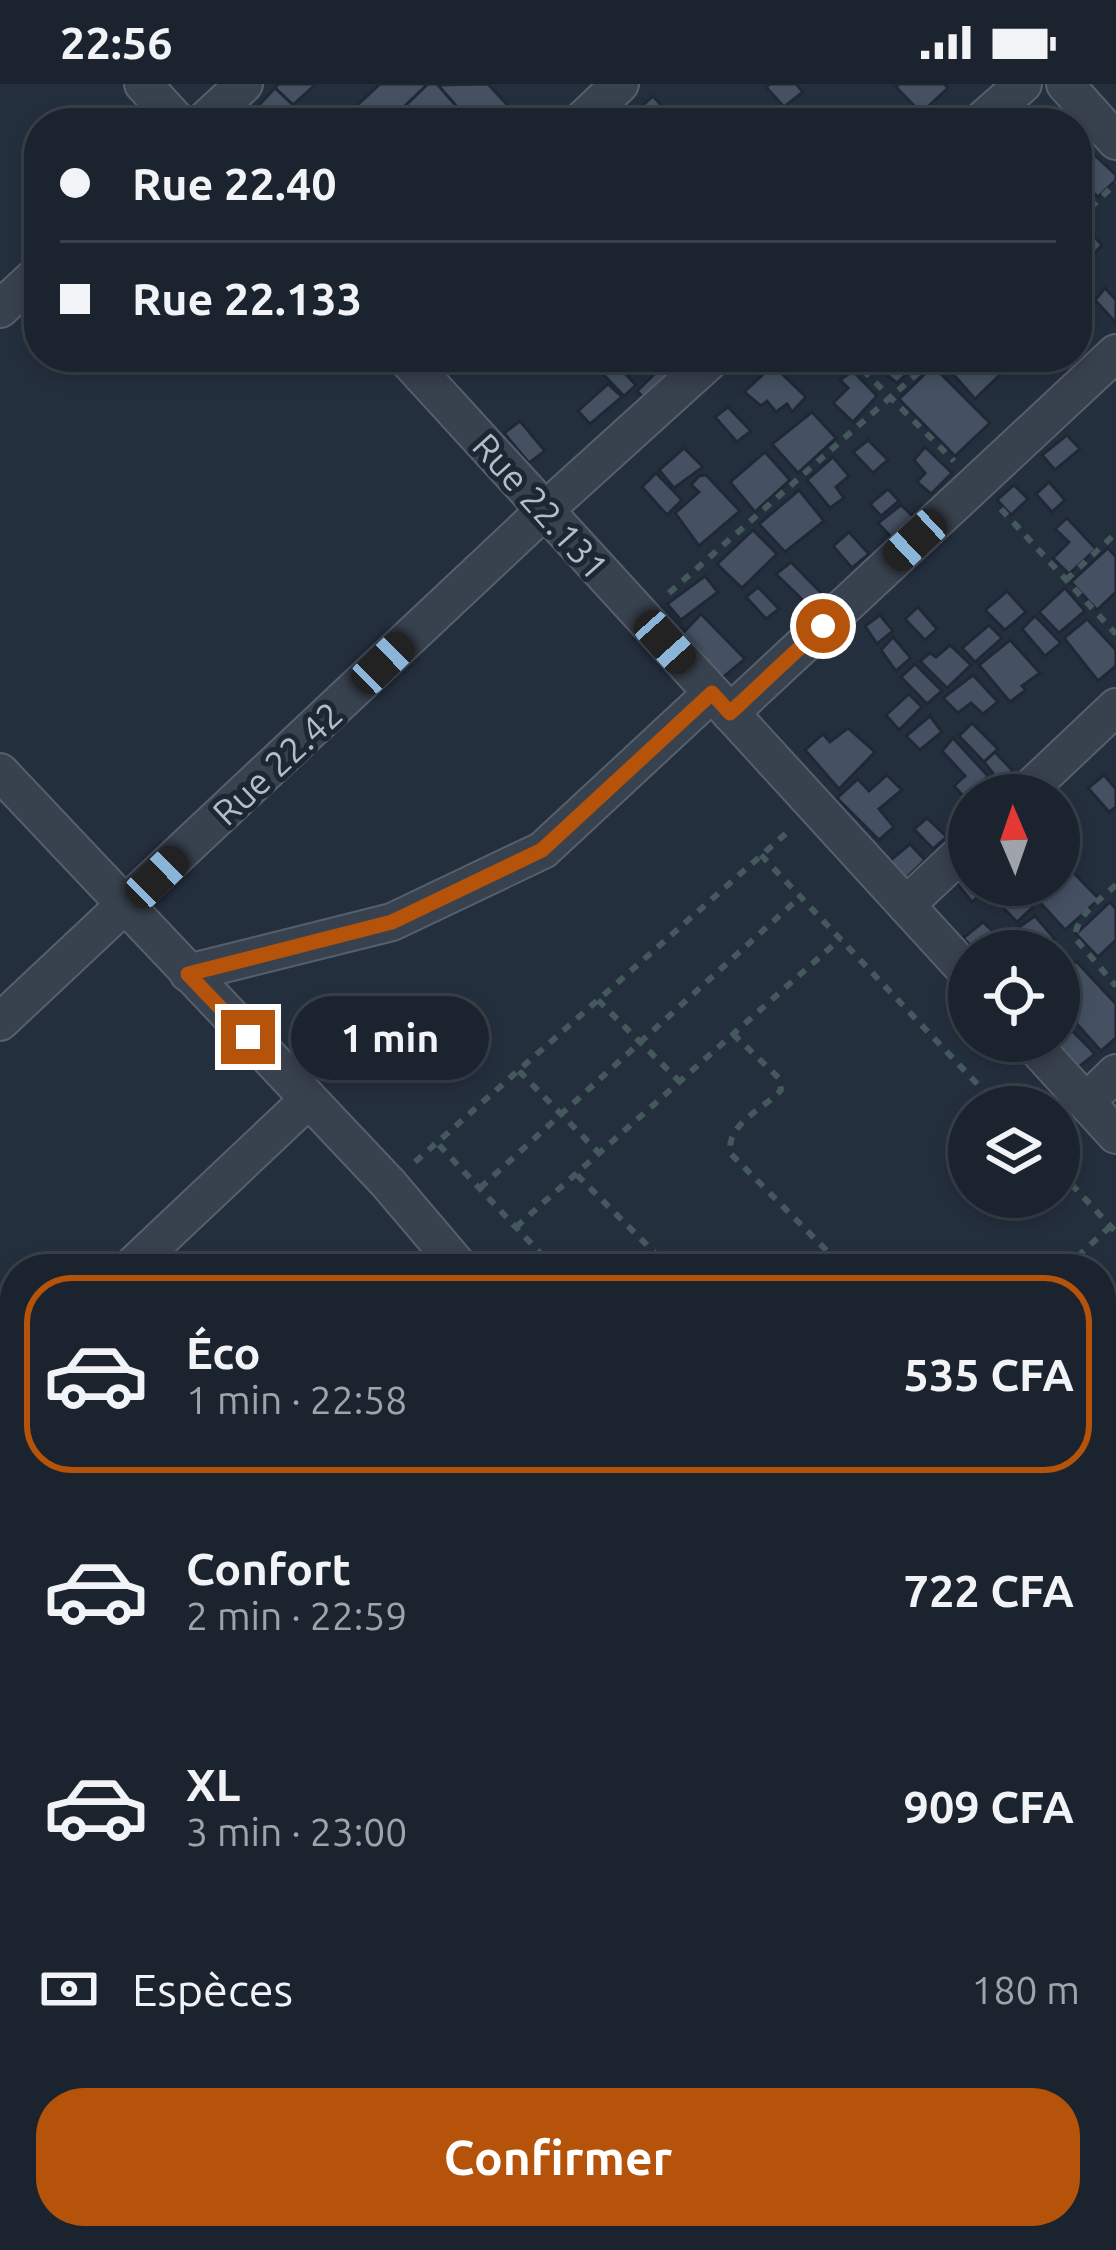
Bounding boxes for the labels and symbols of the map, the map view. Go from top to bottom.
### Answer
street label: Rue 22.131 [465,425,617,587]
car [876,502,954,578]
route start [796,599,850,653]
car [628,603,702,681]
car [345,625,421,701]
street label: Rue 22.42 [204,693,350,833]
north arrow [948,774,1080,906]
car [119,839,195,915]
callout: 1 min [290,995,488,1079]
route end [221,1010,275,1064]

